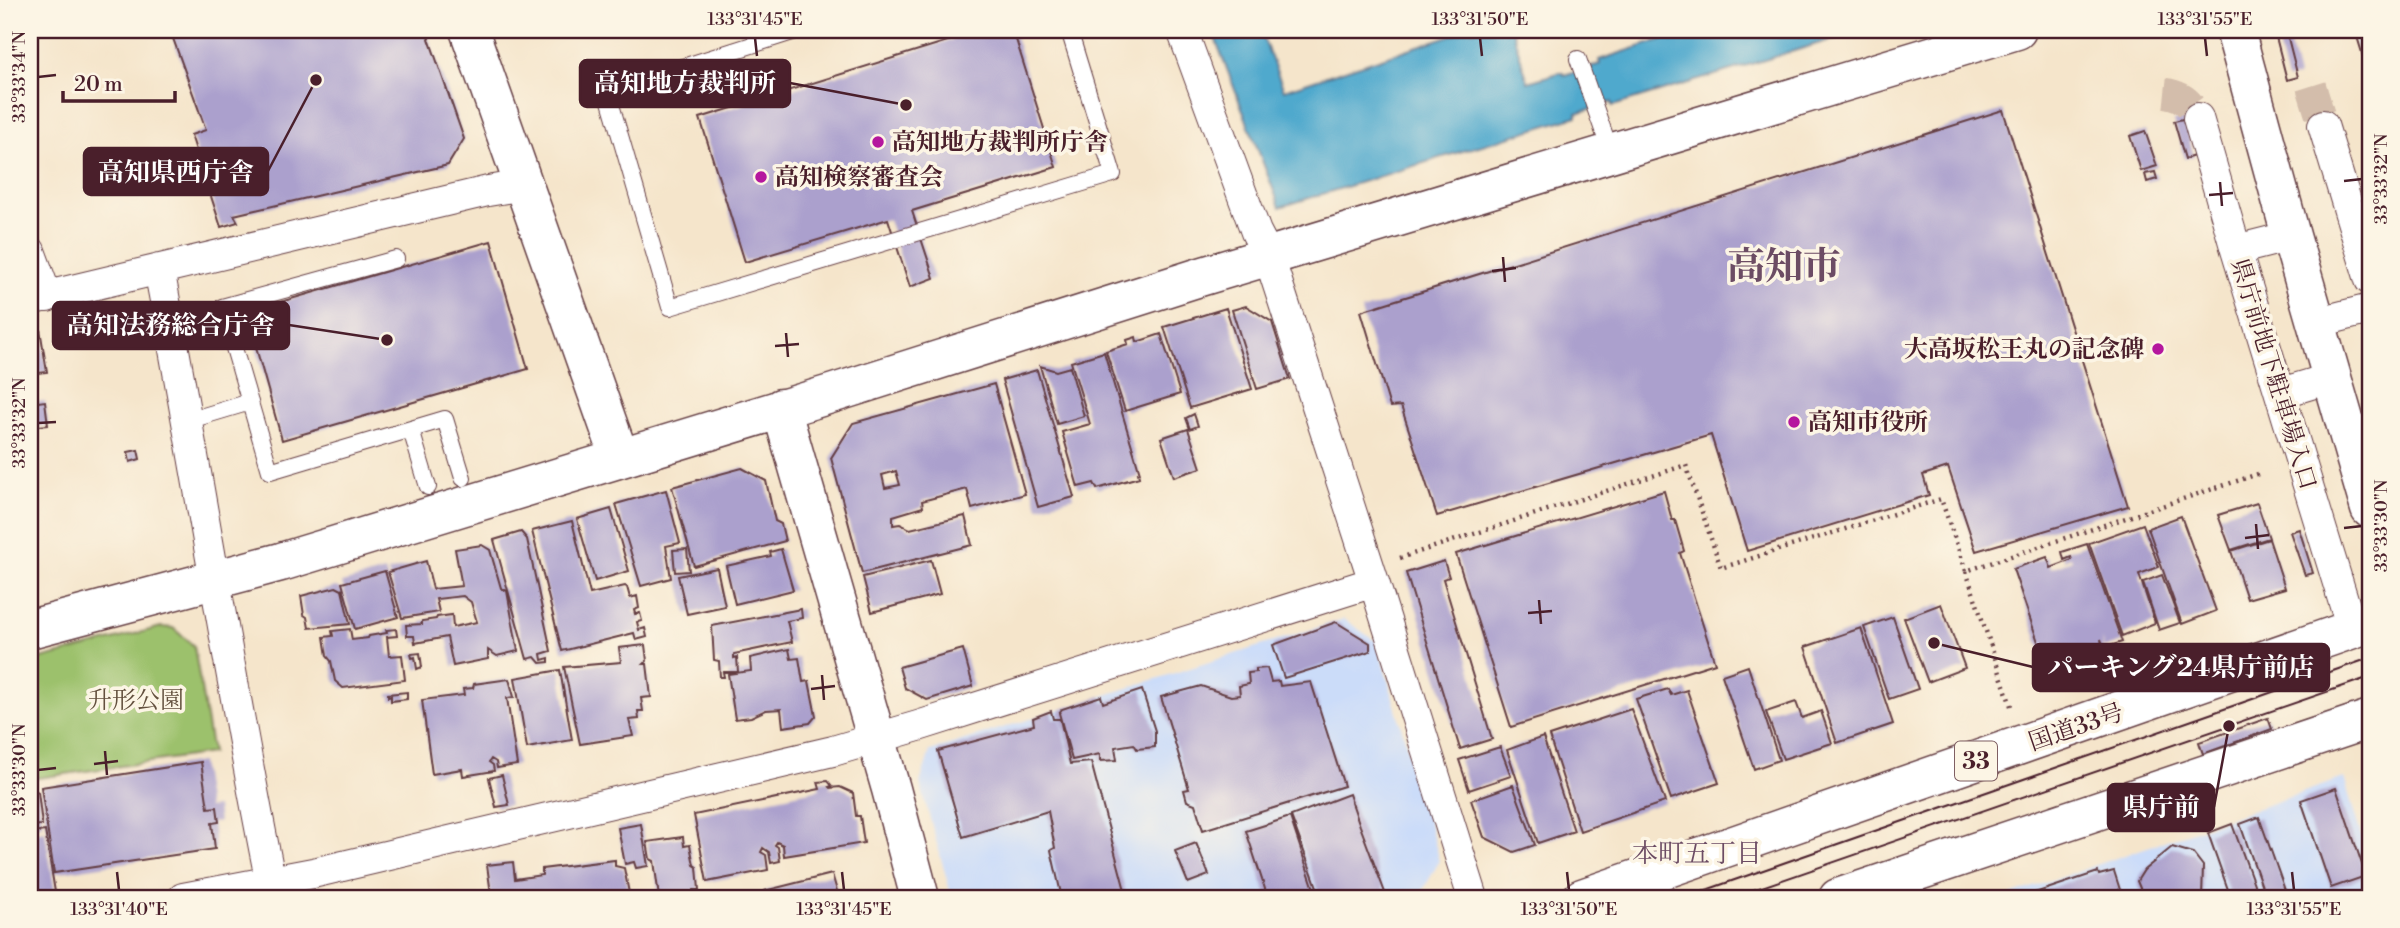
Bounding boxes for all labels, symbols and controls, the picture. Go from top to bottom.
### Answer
text: 133°31'45"E [707,8,803,31]
text: 133°31'50"E [1432,8,1528,31]
text: 133°31'55"E [2158,8,2252,31]
text: 33°33'34"N [8,31,31,123]
scale bar [63,60,175,104]
callout: 高知地方裁判所 [580,60,790,107]
text: 高知地方裁判所 [594,68,776,100]
text: 20 m [74,72,123,98]
place label: 高知地方裁判所庁舎 [892,128,1108,158]
text: 33°33'32"N [2370,133,2393,225]
marker: 高知地方裁判所庁舎 [870,134,886,150]
callout: 高知県西庁舎 [84,148,268,195]
text: 高知県西庁舎 [98,157,254,189]
place label: 高知検察審査会 [775,163,943,193]
marker: 高知検察審査会 [753,169,769,185]
district label: 高知市 [1727,244,1841,291]
street label: 県庁前地下駐車場入口 [2224,255,2322,493]
callout: 高知法務総合庁舎 [53,302,289,349]
text: 高知法務総合庁舎 [67,310,275,342]
place label: 大高坂松王丸の記念碑 [1904,335,2144,365]
marker: 大高坂松王丸の記念碑 [2150,341,2166,357]
text: 33°33'32"N [8,377,31,469]
place label: 高知市役所 [1808,408,1928,438]
marker: 高知市役所 [1786,414,1802,430]
text: 33°33'30"N [2370,479,2393,572]
callout: パーキング24県庁前店 [2033,644,2329,691]
text: パーキング24県庁前店 [2047,652,2315,684]
park label: 升形公園 [88,686,184,716]
street label: 国道33号 [2025,698,2128,758]
text: 33°33'30"N [8,723,31,816]
road number: 33 [1955,741,1997,780]
callout: 県庁前 [2108,784,2214,831]
text: 県庁前 [2122,792,2200,824]
district label: 本町五丁目 [1632,838,1762,870]
text: 133°31'40"E [70,898,168,921]
text: 133°31'45"E [796,898,892,921]
text: 133°31'50"E [1521,898,1617,921]
text: 133°31'55"E [2247,898,2341,921]

